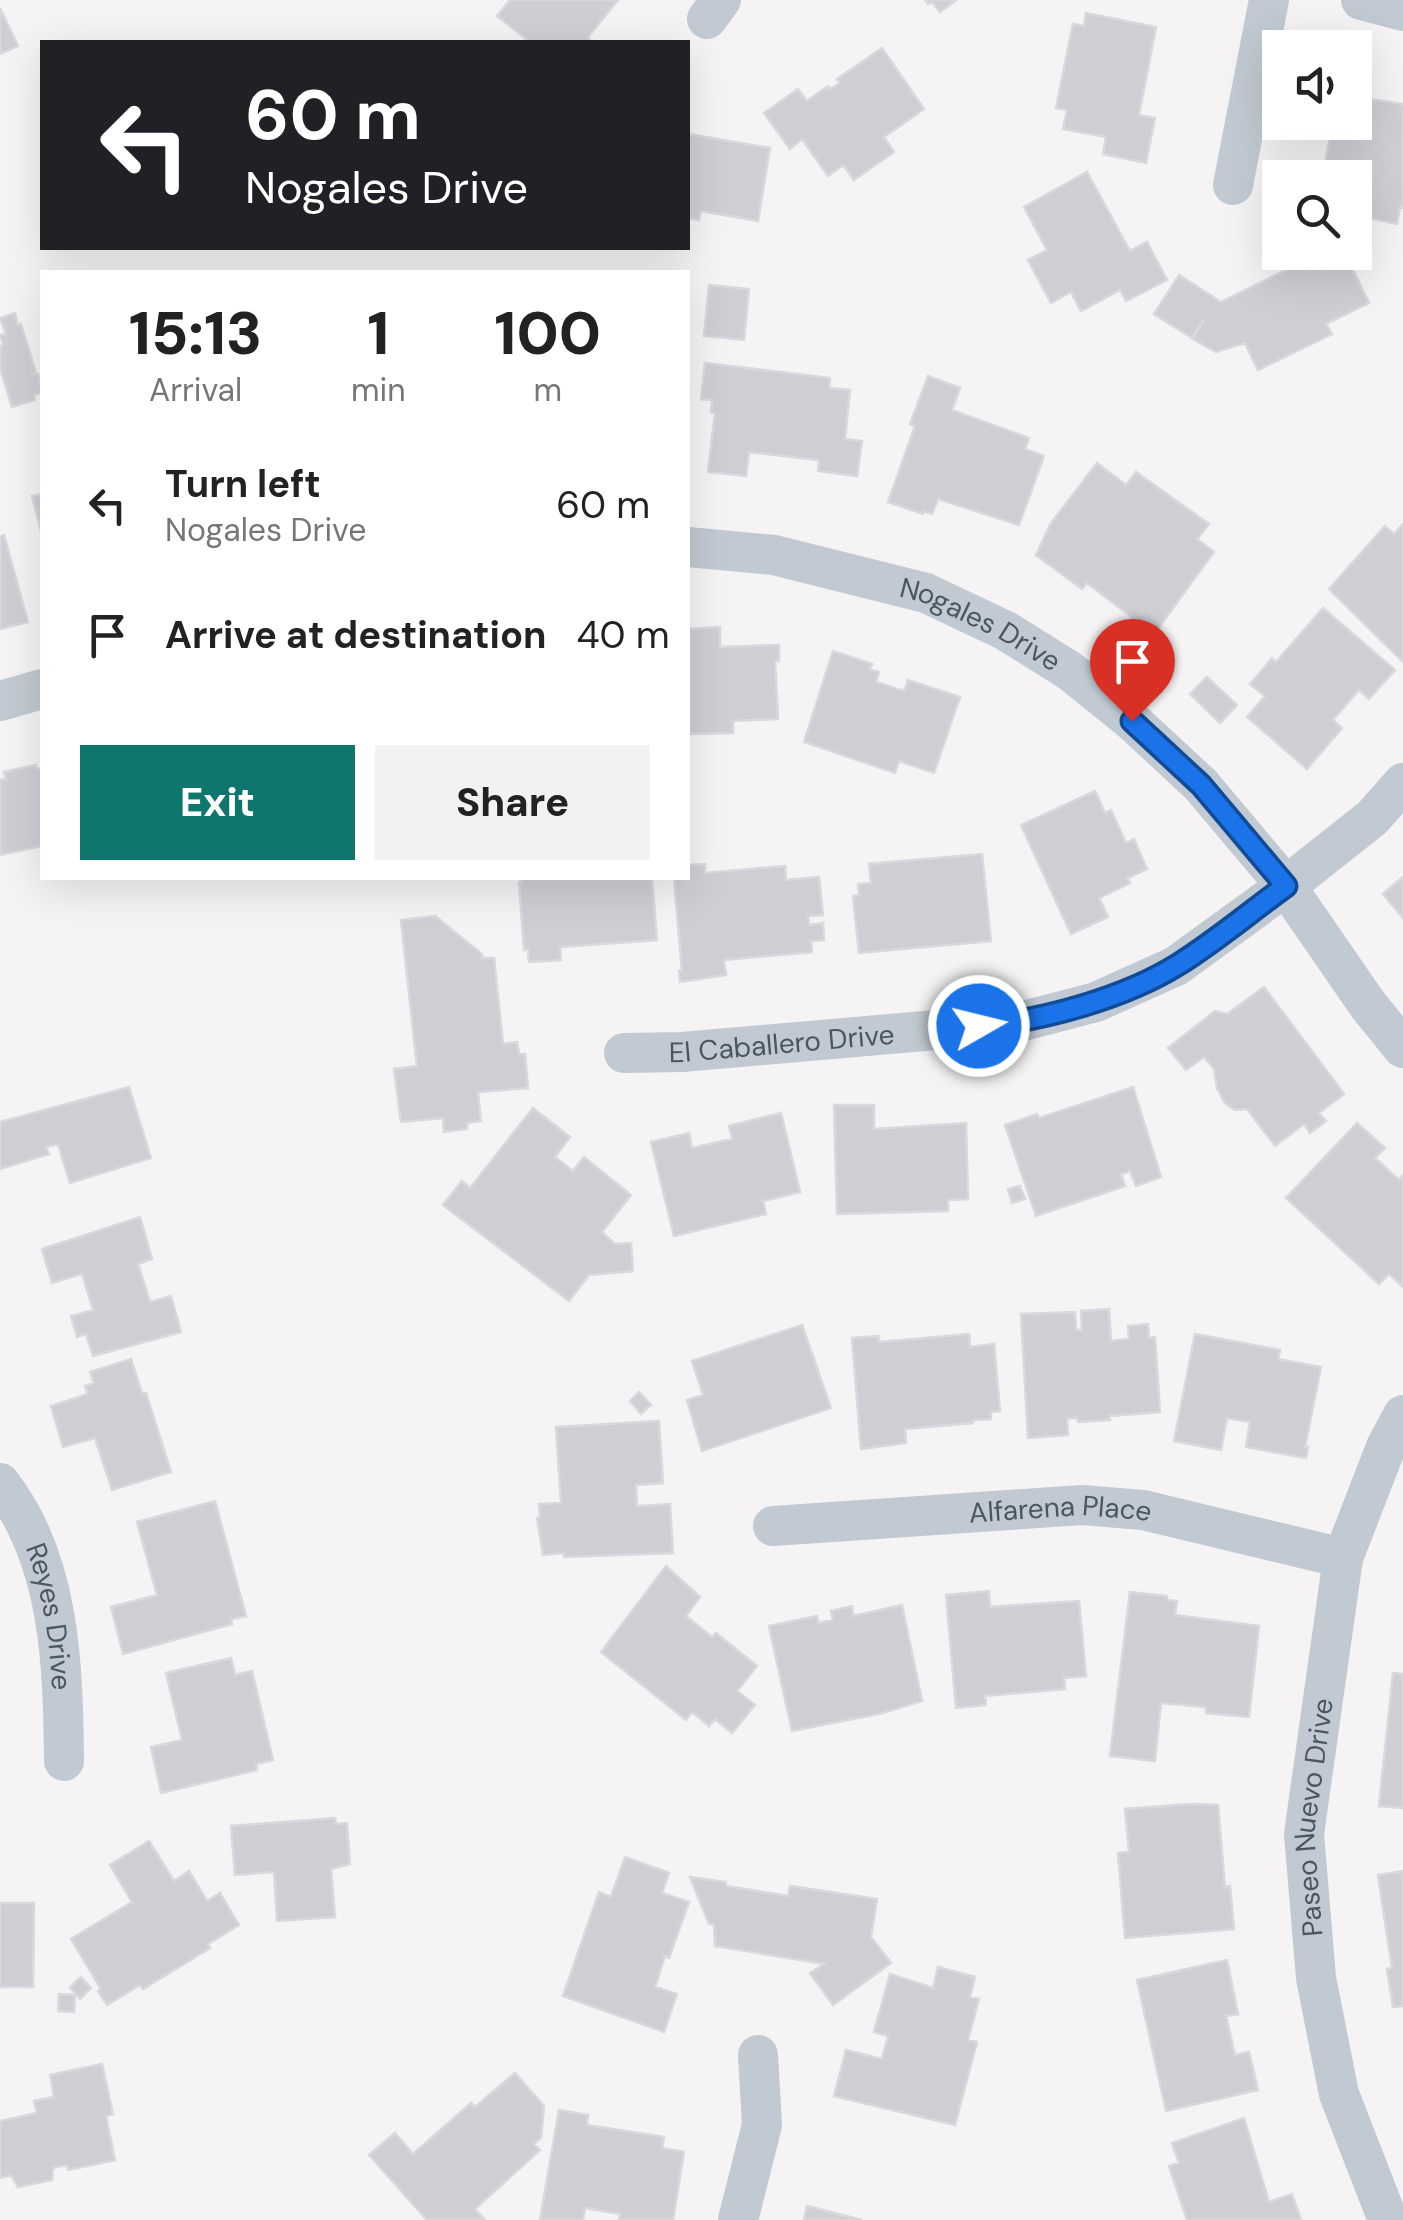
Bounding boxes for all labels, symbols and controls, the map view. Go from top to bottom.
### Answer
map controls [1262,30,1372,270]
button: sound [1262,30,1372,140]
text: 60 m [245,70,421,161]
icon: left [80,80,210,210]
text: Nogales Drive [245,158,528,217]
button: search [1262,160,1372,270]
text: 15:13 [129,294,262,373]
text: 1 [367,294,389,373]
text: 100 [494,294,601,373]
text: Arrival [149,369,242,411]
text: min [351,369,406,411]
text: m [534,369,562,411]
text: Turn left [165,459,321,509]
icon: left [80,478,135,533]
text: 60 m [556,480,650,530]
text: Nogales Drive [165,509,366,551]
street label: Nogales Drive [896,569,1068,680]
icon: arrive [80,608,135,663]
text: Arrive at destination [165,610,547,660]
text: 40 m [577,610,670,660]
pin [1090,619,1175,722]
icon: arrive [1105,634,1160,689]
button: Exit [80,745,355,860]
button: Share [375,745,650,860]
position arrow [927,974,1031,1078]
street label: El Caballero Drive [669,1016,896,1071]
street label: Alfarena Place [968,1487,1156,1532]
street label: Reyes Drive [17,1538,80,1691]
street label: Paseo Nuevo Drive [1286,1696,1342,1938]

